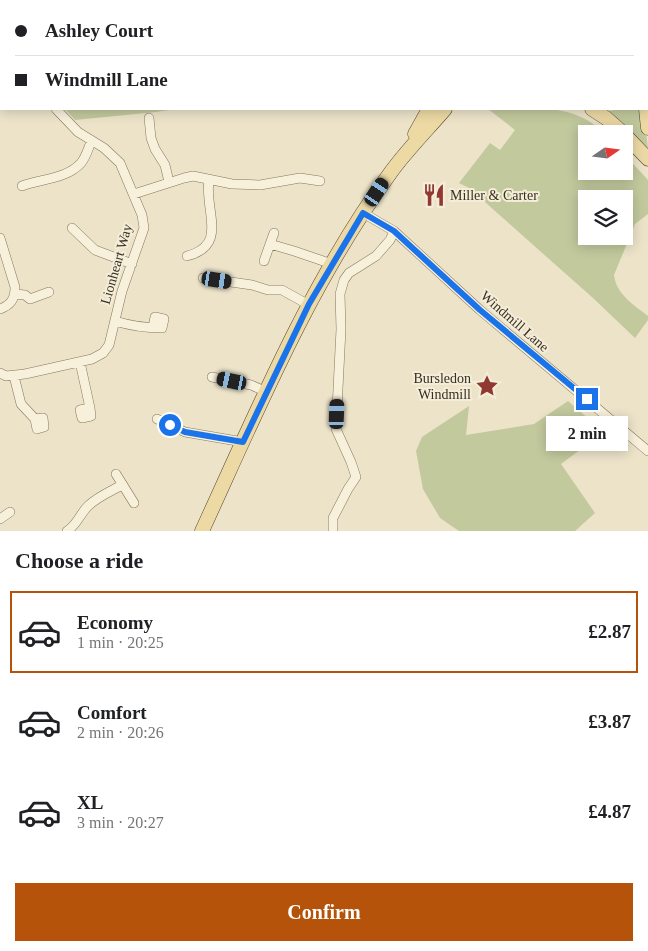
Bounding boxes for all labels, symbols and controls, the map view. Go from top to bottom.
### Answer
text: Ashley Court [45,20,153,41]
text: Windmill Lane [45,69,168,90]
north arrow [578,125,632,180]
map controls [578,125,633,245]
car [362,175,391,209]
restaurant icon: Miller & Carter [421,182,447,208]
place label: Miller & Carter [450,188,538,203]
button: layers [578,190,633,245]
street label: Lionheart Way [98,222,135,306]
car [201,270,232,290]
street label: Windmill Lane [478,288,552,355]
car [215,371,248,391]
place label: Bursledon Windmill [413,371,471,402]
place icon: Bursledon Windmill [474,373,500,399]
route end [576,388,598,410]
car [328,399,345,429]
route start [159,414,181,436]
callout: 2 min [546,416,628,452]
text: 2 min [568,425,606,442]
text: Choose a ride [15,548,143,573]
icon: car [17,610,62,655]
text: Economy [77,612,153,633]
text: £2.87 [588,621,631,642]
text: 1 min · 20:25 [77,634,164,651]
icon: car [17,700,62,745]
text: Comfort [77,702,147,723]
text: £3.87 [588,711,631,732]
text: 2 min · 20:26 [77,724,164,741]
icon: car [17,790,62,835]
text: XL [77,792,103,813]
text: £4.87 [588,801,631,822]
text: 3 min · 20:27 [77,814,164,831]
button: Confirm [15,883,633,941]

